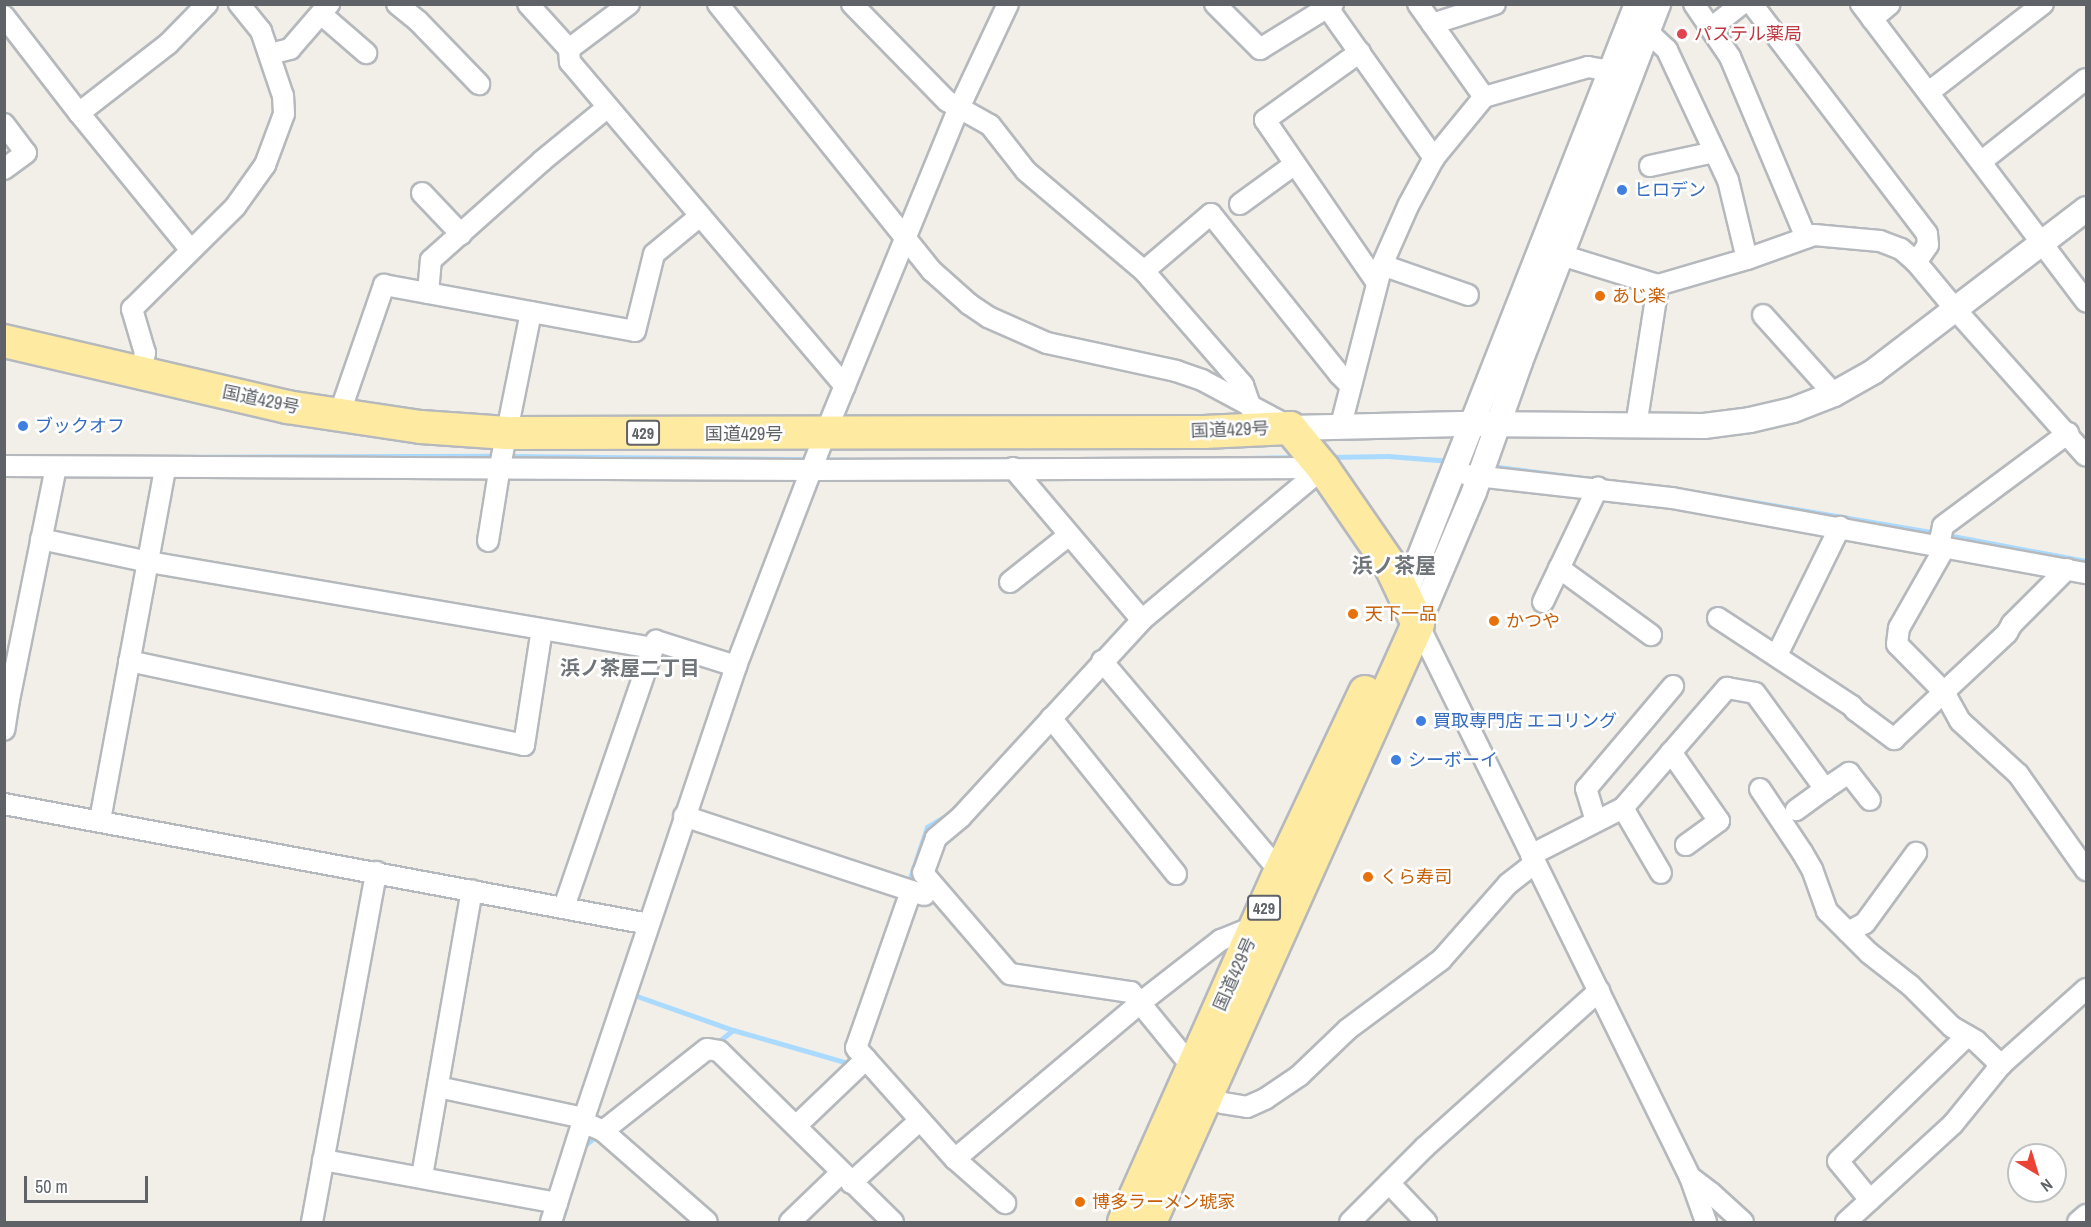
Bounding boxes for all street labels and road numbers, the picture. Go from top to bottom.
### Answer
street label: 国道429号 [220,381,302,419]
street label: 国道429号 [1190,418,1270,442]
road number: 429 [625,420,661,446]
street label: 国道429号 [705,423,783,445]
road number: 429 [1246,895,1282,921]
street label: 国道429号 [1209,934,1261,1014]

